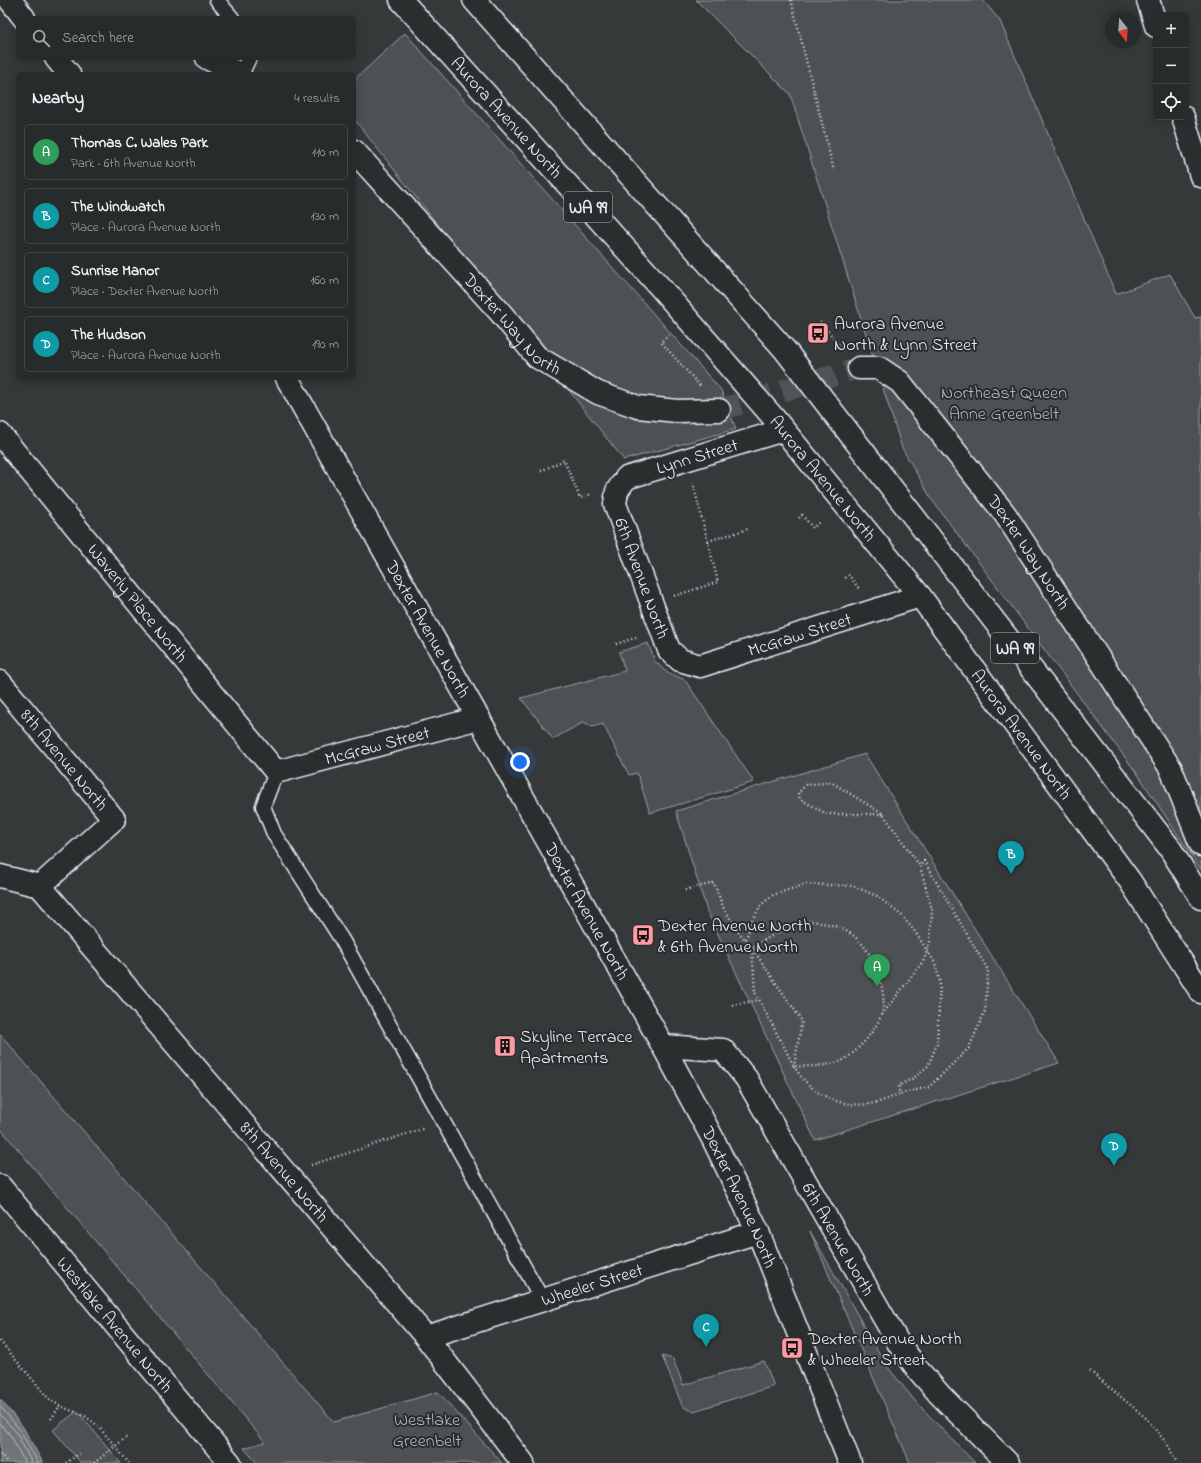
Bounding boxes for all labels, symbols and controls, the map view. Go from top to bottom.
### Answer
north arrow [1105,12,1141,48]
map controls [1153,12,1189,120]
button: + [1153,12,1189,48]
search box [16,16,356,60]
icon: search [30,27,52,49]
text: Search here [62,27,134,49]
button: − [1153,48,1189,84]
street label: Aurora Avenue North [443,52,567,185]
button: locate [1153,84,1189,120]
text: Nearby [32,86,84,111]
text: 4 results [294,89,340,108]
text: Thomas C. Wales Park [71,132,208,154]
text: A [42,143,50,162]
text: 110 m [312,143,339,162]
text: Park · 6th Avenue North [71,154,196,173]
road number: WA 99 [564,192,612,222]
text: The Windwatch [71,196,165,218]
text: B [42,207,50,226]
text: 130 m [311,207,339,226]
text: Place · Aurora Avenue North [71,218,221,237]
text: Sunrise Manor [71,260,159,282]
street label: Dexter Way North [455,267,565,383]
text: C [42,271,50,290]
text: 160 m [310,271,339,290]
text: Place · Dexter Avenue North [71,282,219,301]
place label: Aurora Avenue North & Lynn Street [834,312,977,359]
bus stop icon: Aurora Avenue North & Lynn Street [805,320,831,346]
text: The Hudson [71,324,146,346]
text: D [41,335,51,354]
text: 190 m [312,335,339,354]
text: Place · Aurora Avenue North [71,346,221,365]
park label: Northeast Queen Anne Greenbelt [941,381,1067,428]
street label: Aurora Avenue North [762,411,881,548]
street label: Lynn Street [653,433,742,483]
street label: Dexter Way North [979,489,1075,616]
street label: 6th Avenue North [606,515,675,643]
street label: Waverly Place North [80,539,193,669]
street label: Dexter Avenue North [377,556,476,703]
street label: McGraw Street [745,608,855,665]
road number: WA 99 [991,633,1039,663]
street label: Aurora Avenue North [963,665,1077,806]
street label: 8th Avenue North [13,704,113,818]
street label: McGraw Street [322,721,433,773]
your location [510,752,530,772]
street label: Dexter Avenue North [536,838,634,986]
pin: B [998,841,1024,874]
place label: Dexter Avenue North & 6th Avenue North [657,914,812,961]
bus stop icon: Dexter Avenue North & 6th Avenue North [630,922,656,948]
pin: A [864,954,890,987]
place label: Skyline Terrace Apartments [520,1025,633,1072]
building icon: Skyline Terrace Apartments [492,1033,518,1059]
street label: 8th Avenue North [232,1117,334,1229]
street label: Dexter Avenue North [693,1121,782,1272]
pin: D [1101,1133,1127,1166]
street label: 6th Avenue North [794,1178,880,1302]
street label: Westlake Avenue North [49,1252,178,1400]
street label: Wheeler Street [538,1258,647,1315]
pin: C [693,1314,719,1347]
place label: Dexter Avenue North & Wheeler Street [807,1327,962,1374]
bus stop icon: Dexter Avenue North & Wheeler Street [779,1335,805,1361]
park label: Westlake Greenbelt [393,1408,461,1455]

